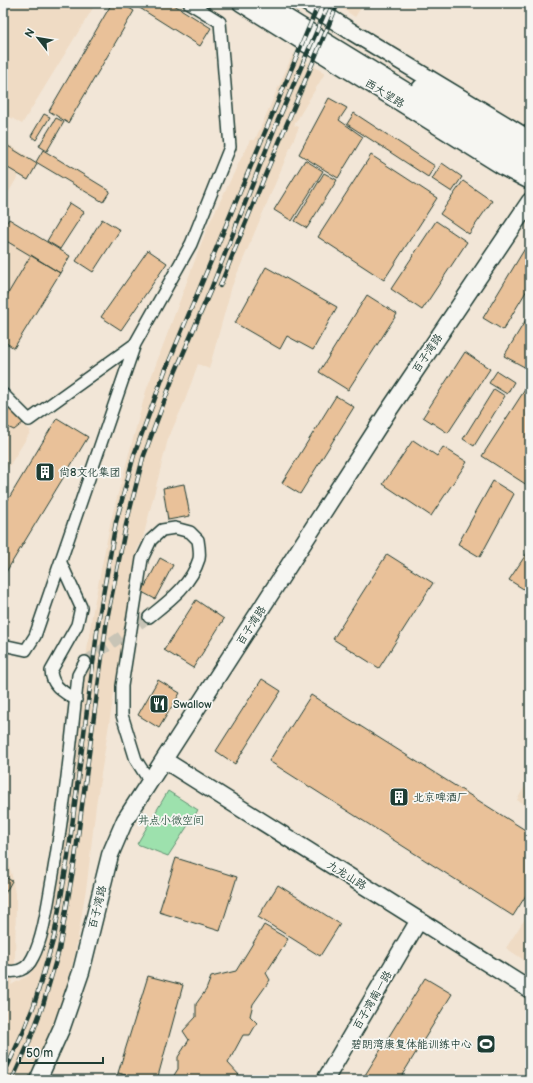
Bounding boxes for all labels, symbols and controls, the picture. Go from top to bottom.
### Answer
north arrow [18,18,58,58]
text: N [22,26,38,40]
street label: 西大望路 [363,76,407,111]
street label: 百子湾路 [410,331,445,375]
building icon: 尚8文化集团 [34,461,56,483]
place label: 尚8文化集团 [59,466,120,479]
street label: 百子湾路 [234,603,269,647]
restaurant icon: Swallow [148,693,170,715]
place label: Swallow [173,698,212,711]
building icon: 北京啤酒厂 [388,786,410,808]
place label: 北京啤酒厂 [413,791,468,804]
park label: 井点小微空间 [138,814,204,827]
street label: 九龙山路 [325,858,369,893]
street label: 百子湾路 [86,884,109,930]
street label: 百子湾南一路 [350,968,395,1032]
sports icon: 碧朗湾康复体能训练中心 [475,1033,497,1055]
place label: 碧朗湾康复体能训练中心 [351,1038,472,1051]
scale bar [20,1039,103,1065]
text: 50 m [26,1046,53,1061]

